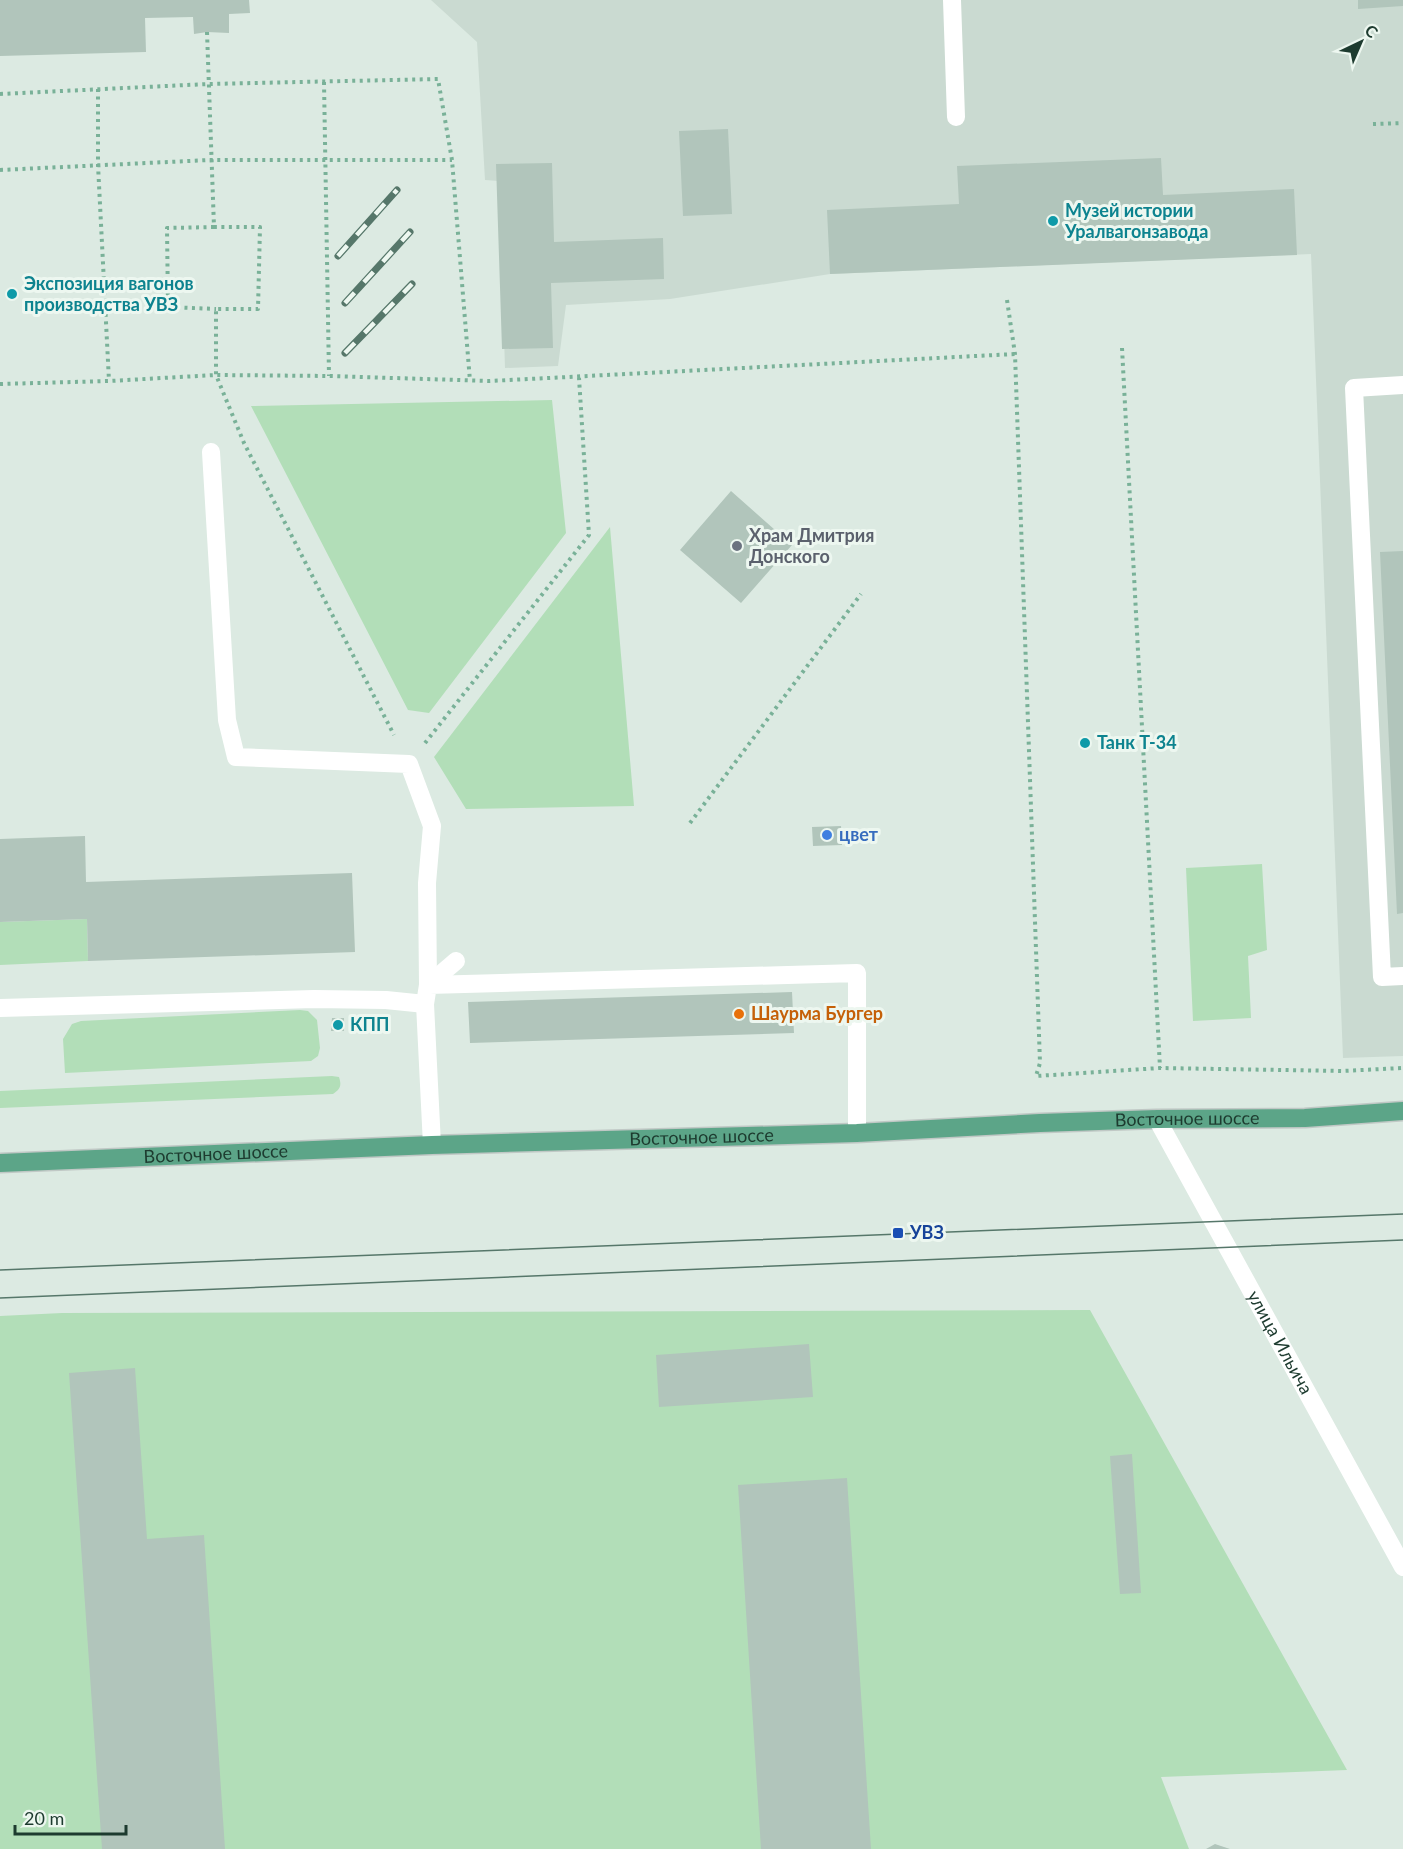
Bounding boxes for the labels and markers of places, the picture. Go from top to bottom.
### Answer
place label: Музей истории Уралвагонзавода [1064,199,1208,242]
marker: Музей истории Уралвагонзавода [1046,214,1060,228]
place label: Экспозиция вагонов производства УВЗ [24,272,194,315]
marker: Экспозиция вагонов производства УВЗ [5,287,19,301]
place label: Храм Дмитрия Донского [749,524,874,567]
marker: Храм Дмитрия Донского [730,539,744,553]
place label: Танк Т-34 [1097,731,1177,753]
marker: Танк Т-34 [1078,736,1092,750]
place label: цвет [839,823,879,845]
marker: цвет [820,828,834,842]
place label: Шаурма Бургер [751,1002,883,1024]
marker: Шаурма Бургер [732,1007,746,1021]
place label: КПП [350,1013,389,1035]
marker: КПП [331,1018,345,1032]
place label: УВЗ [909,1221,944,1243]
marker: УВЗ [891,1226,905,1240]

